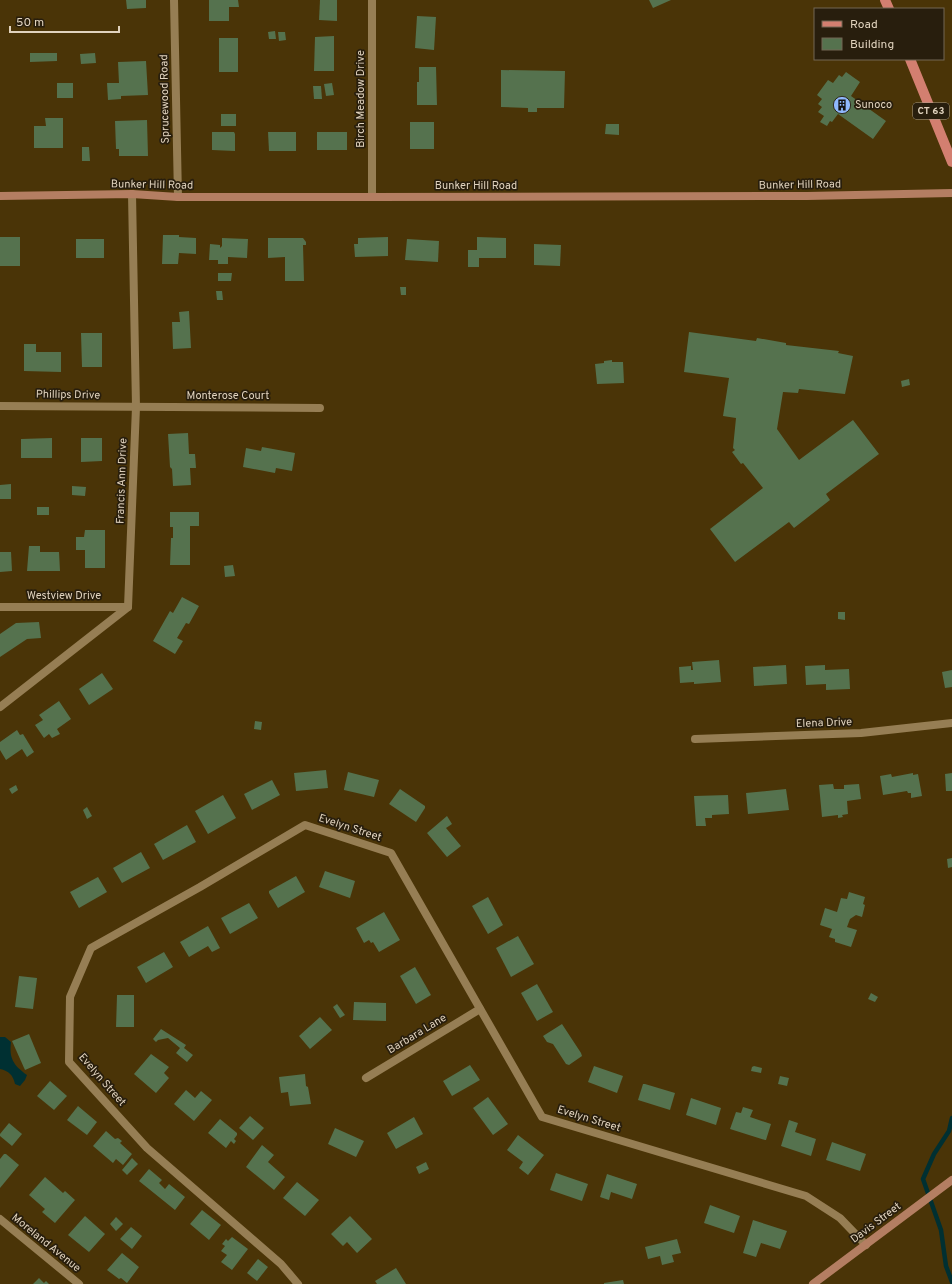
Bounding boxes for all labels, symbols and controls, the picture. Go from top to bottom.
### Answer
scale bar [10,8,119,34]
legend [814,8,944,60]
text: 50 m [16,15,44,31]
text: Road [850,17,878,33]
text: Building [850,37,894,53]
street label: Birch Meadow Drive [354,50,368,148]
street label: Sprucewood Road [157,54,173,144]
building icon: Sunoco [832,95,852,115]
place label: Sunoco [855,98,892,112]
road number: CT 63 [913,103,949,119]
street label: Bunker Hill Road [111,177,193,193]
street label: Bunker Hill Road [759,177,841,193]
street label: Bunker Hill Road [435,179,517,193]
street label: Phillips Drive [36,387,100,403]
street label: Monterose Court [187,389,269,403]
street label: Francis Ann Drive [114,438,130,524]
street label: Westview Drive [27,589,101,603]
street label: Elena Drive [796,715,852,731]
street label: Evelyn Street [317,811,383,845]
street label: Barbara Lane [385,1011,449,1057]
street label: Evelyn Street [75,1051,129,1109]
street label: Evelyn Street [556,1103,622,1135]
street label: Davis Street [848,1199,904,1247]
street label: Moreland Avenue [9,1211,84,1275]

